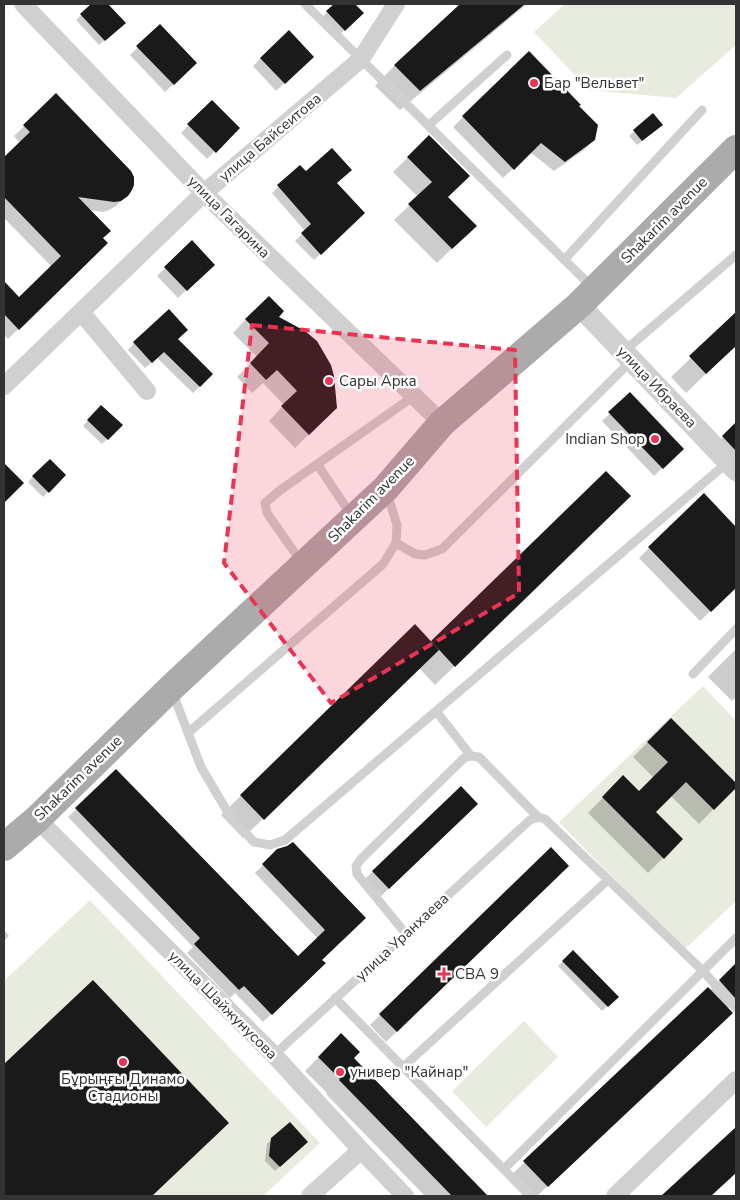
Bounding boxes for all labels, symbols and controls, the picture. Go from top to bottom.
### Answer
place label: Бар "Вельвет" [544,73,644,93]
marker: Бар "Вельвет" [528,77,540,89]
street label: улица Байсеитова [215,88,325,186]
street label: улица Гагарина [183,171,275,263]
street label: Shakarim avenue [616,172,712,268]
street label: улица Ибраева [613,342,701,432]
place label: Сары Арка [339,371,417,391]
marker: Сары Арка [323,375,335,387]
place label: Indian Shop [565,429,645,449]
marker: Indian Shop [649,433,661,445]
street label: Shakarim avenue [323,451,419,547]
street label: Shakarim avenue [30,731,126,825]
street label: улица Уранхаева [351,888,453,986]
street label: улица Шайжунусова [164,946,282,1064]
place label: СВА 9 [455,964,499,984]
marker: СВА 9 [437,967,451,981]
marker: Бұрыңғы Динамо Стадионы [117,1056,129,1068]
place label: универ "Кайнар" [350,1062,469,1082]
marker: универ "Кайнар" [334,1066,346,1078]
place label: Бұрыңғы Динамо Стадионы [61,1069,185,1106]

